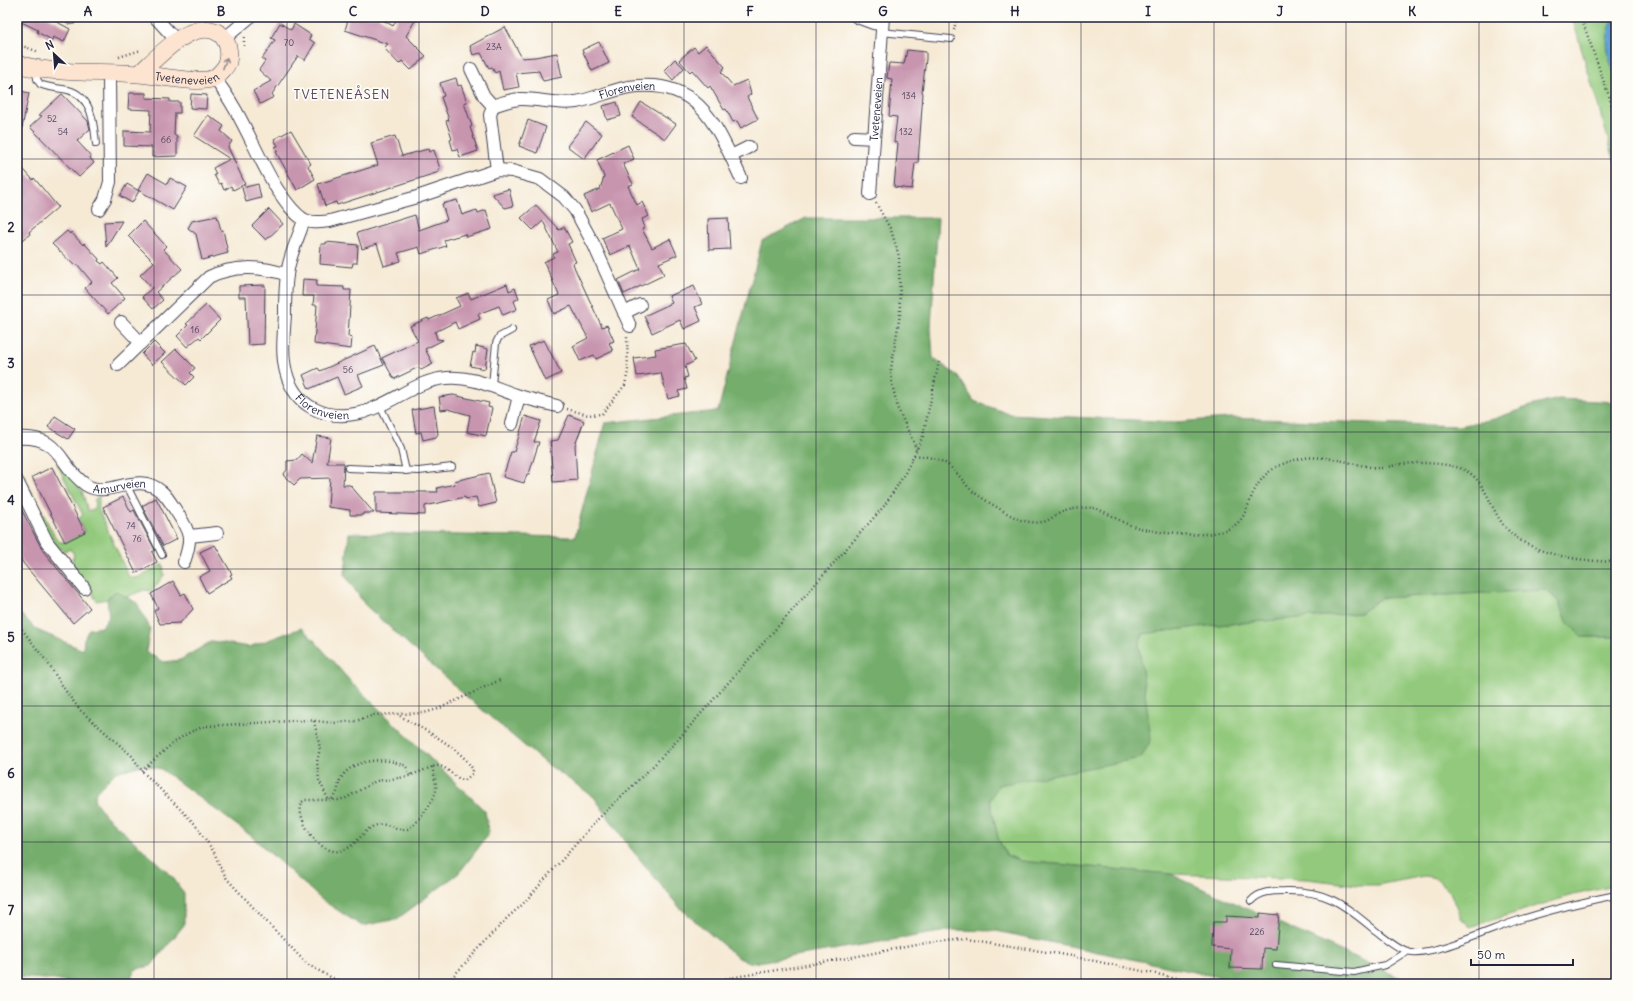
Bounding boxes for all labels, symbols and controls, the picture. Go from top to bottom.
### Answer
text: A [84,3,93,20]
text: B [217,3,226,20]
text: C [349,3,358,20]
text: D [480,3,490,20]
text: E [614,3,622,20]
text: F [746,3,754,20]
text: G [878,3,888,20]
text: H [1010,3,1020,20]
text: I [1145,3,1151,20]
text: J [1277,3,1284,20]
text: K [1408,3,1417,20]
text: L [1541,3,1549,20]
north arrow [34,34,74,74]
text: N [43,37,56,53]
house number: 70 [284,37,294,48]
house number: 23A [486,41,502,52]
one-way arrow [222,57,230,69]
street label: Tveteneveien [154,69,222,88]
street label: Tveteneveien [867,77,886,142]
street label: Florenveien [597,79,656,102]
text: 1 [8,82,14,99]
district label: TVETENEÅSEN [294,85,390,103]
house number: 134 [902,90,916,101]
house number: 52 [47,113,57,124]
house number: 54 [58,126,68,137]
house number: 132 [899,126,913,137]
house number: 66 [161,134,171,145]
text: 2 [7,219,15,236]
house number: 16 [191,324,199,335]
text: 3 [7,355,15,372]
house number: 56 [343,364,353,375]
street label: Florenveien [292,391,349,422]
street label: Amurveien [92,476,147,497]
text: 4 [7,492,15,509]
house number: 74 [126,520,136,531]
house number: 76 [132,533,142,544]
text: 5 [7,629,15,646]
text: 6 [7,765,15,782]
text: 7 [8,902,15,919]
house number: 226 [1249,926,1265,937]
scale bar [1471,941,1573,967]
text: 50 m [1477,947,1506,962]

